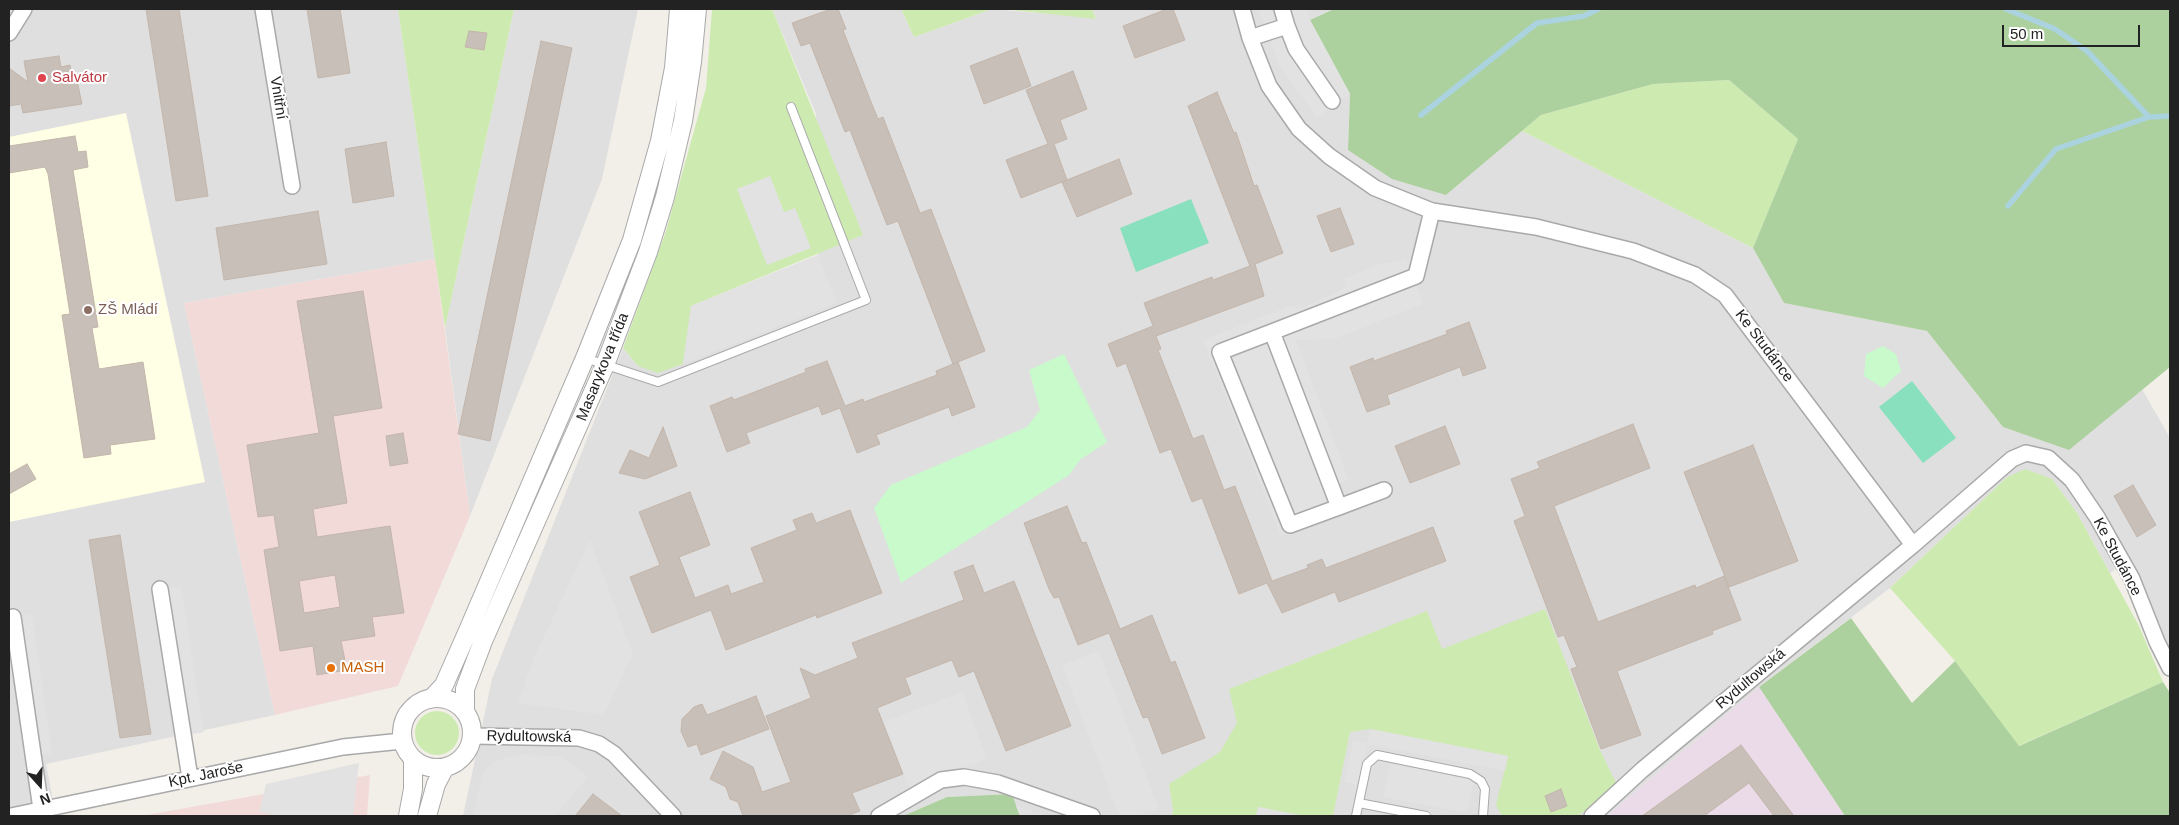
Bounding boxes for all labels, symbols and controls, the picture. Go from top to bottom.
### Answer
scale bar [2004,15,2142,47]
text: 50 m [2010,25,2043,42]
place label: Salvátor [52,69,107,87]
marker: Salvátor [36,72,48,84]
street label: Vnitřní [266,75,290,121]
place label: ZŠ Mládí [98,301,158,319]
marker: ZŠ Mládí [82,304,94,316]
street label: Ke Studánce [1731,306,1797,386]
street label: Masarykova třída [573,310,633,424]
street label: Ke Studánce [2089,515,2145,599]
street label: Rydultowská [1713,645,1789,713]
place label: MASH [341,659,384,677]
marker: MASH [325,662,337,674]
street label: Rydultowská [486,727,572,747]
street label: Kpt. Jaroše [167,758,245,792]
north arrow [15,760,65,810]
text: N [38,790,53,808]

